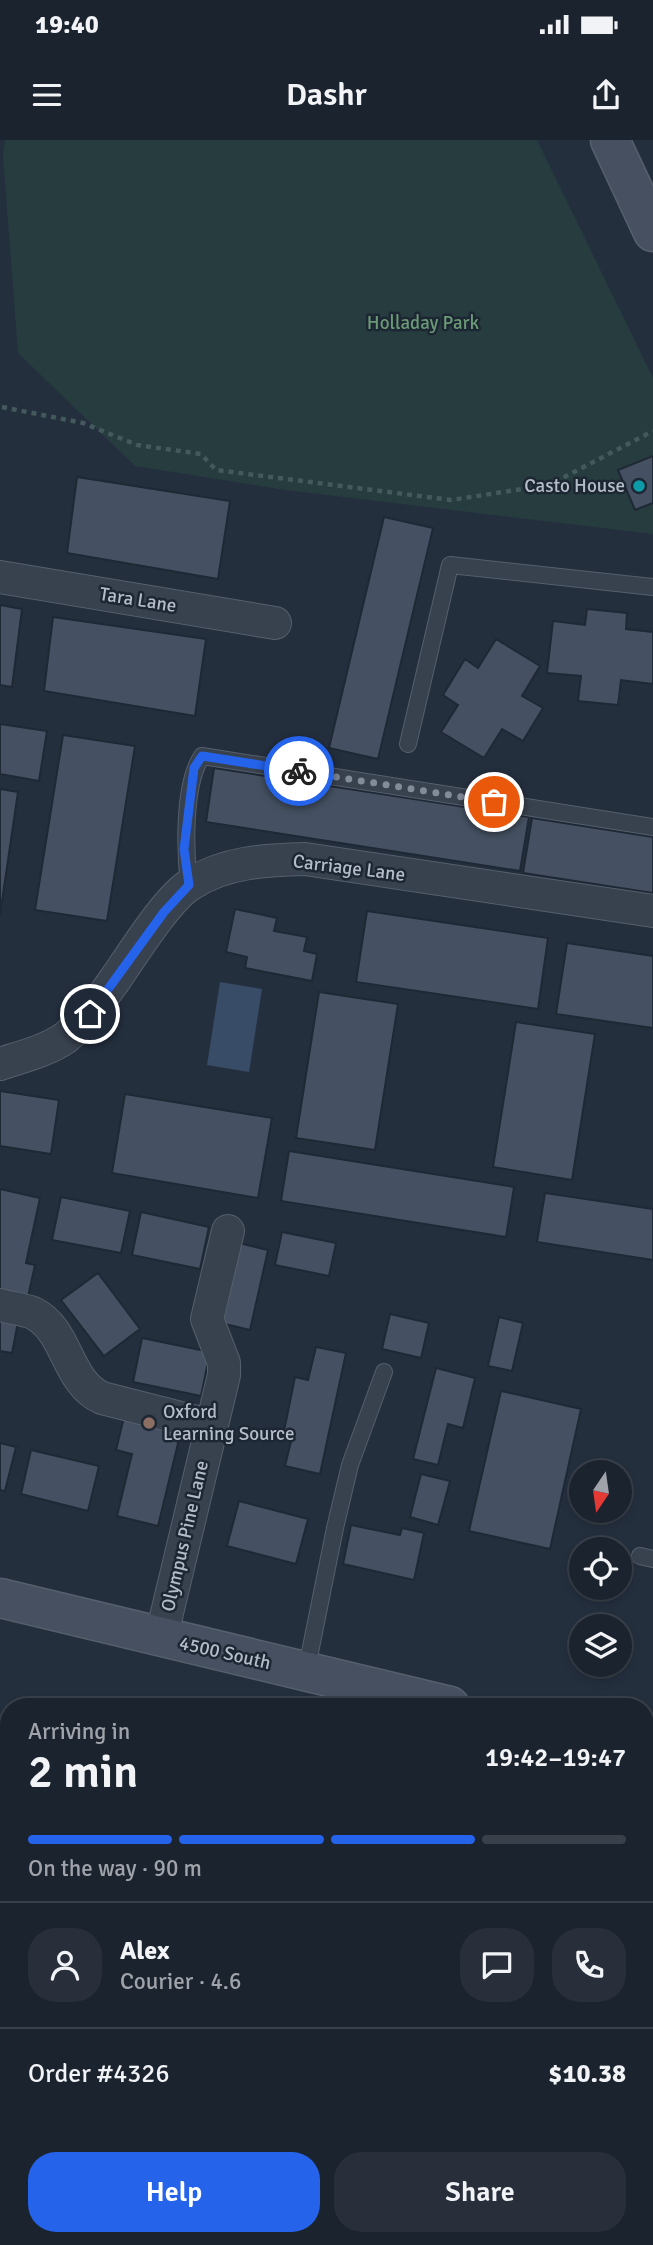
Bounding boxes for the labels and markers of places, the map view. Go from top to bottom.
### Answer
place label: Casto House [524,474,625,498]
marker: Casto House [631,478,647,494]
pin [464,772,524,832]
pin [60,984,120,1044]
place label: Oxford Learning Source [163,1400,294,1446]
marker: Oxford Learning Source [141,1415,157,1431]

